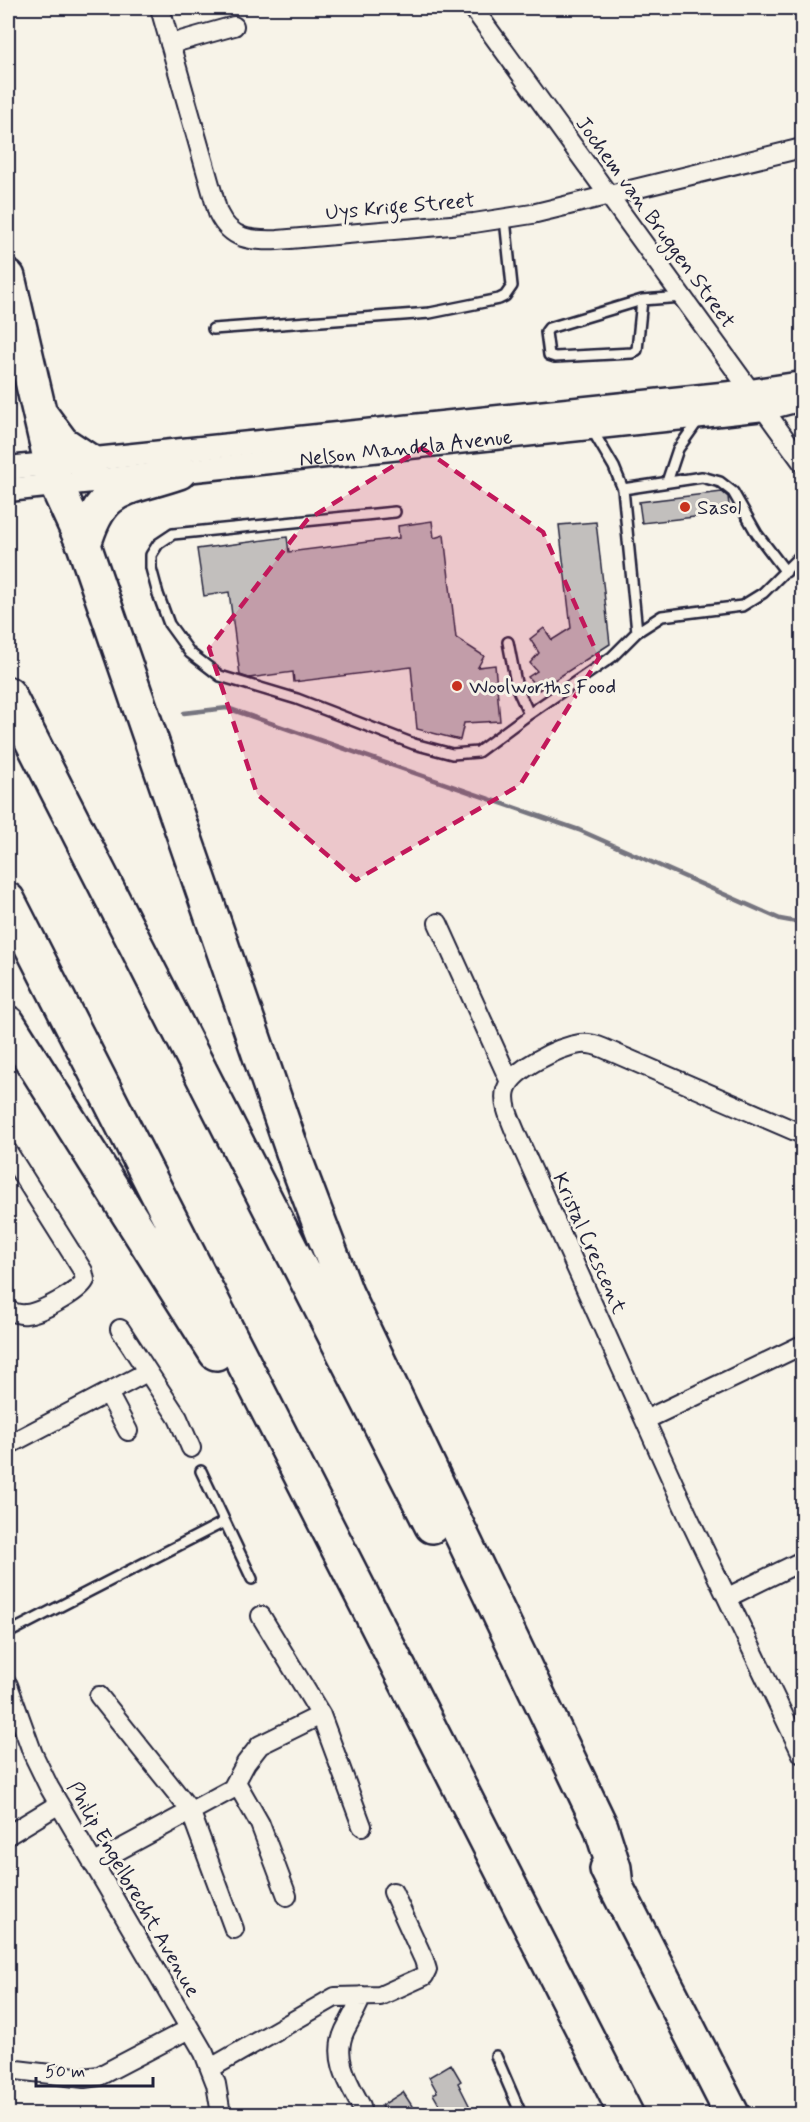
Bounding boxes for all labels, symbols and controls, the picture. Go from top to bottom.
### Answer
street label: Jochem van Bruggen Street [568,111,742,335]
street label: Uys Krige Street [324,187,476,229]
street label: Nelson Mandela Avenue [298,423,514,474]
place label: Sasol [697,494,742,522]
marker: Sasol [678,500,692,514]
place label: Woolworths Food [469,673,616,701]
marker: Woolworths Food [450,679,464,693]
street label: Kristal Crescent [545,1168,633,1319]
street label: Philip Engelbrecht Avenue [59,1776,206,2003]
scale bar [36,2050,153,2088]
text: 50 m [45,2060,85,2084]

